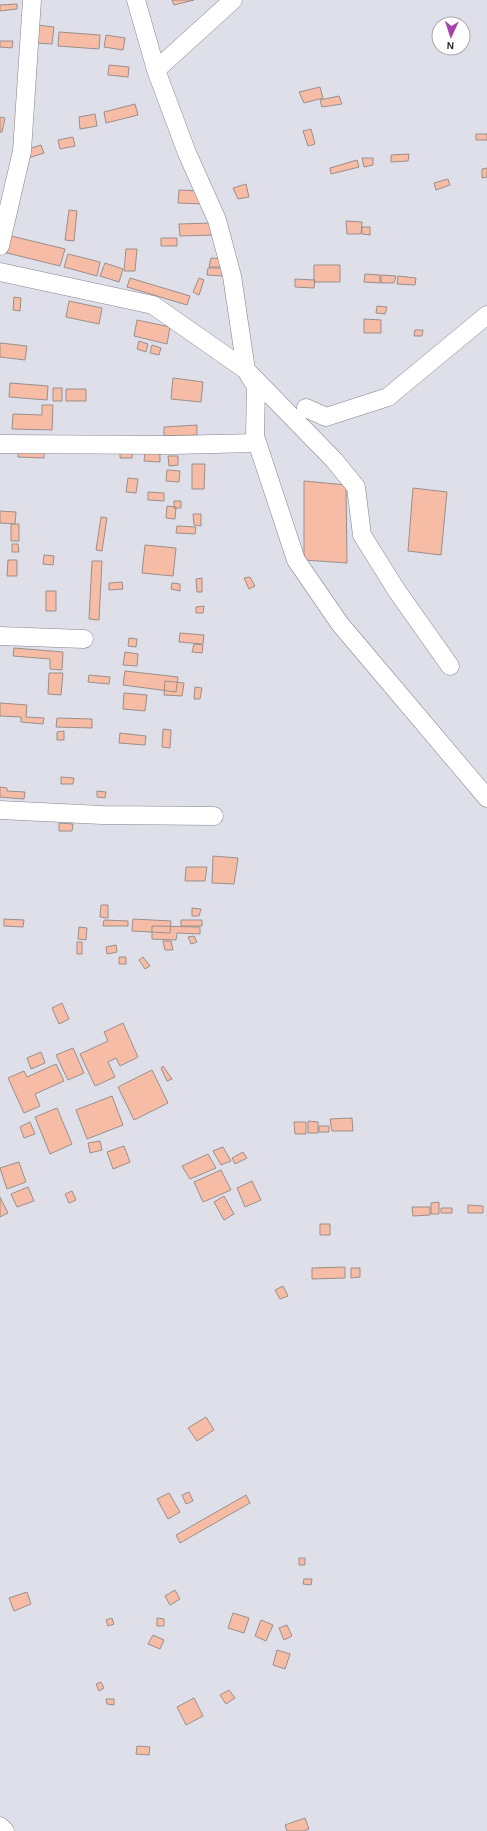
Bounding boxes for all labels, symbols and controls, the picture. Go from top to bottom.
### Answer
north arrow [431,16,471,56]
text: N [446,39,455,52]

